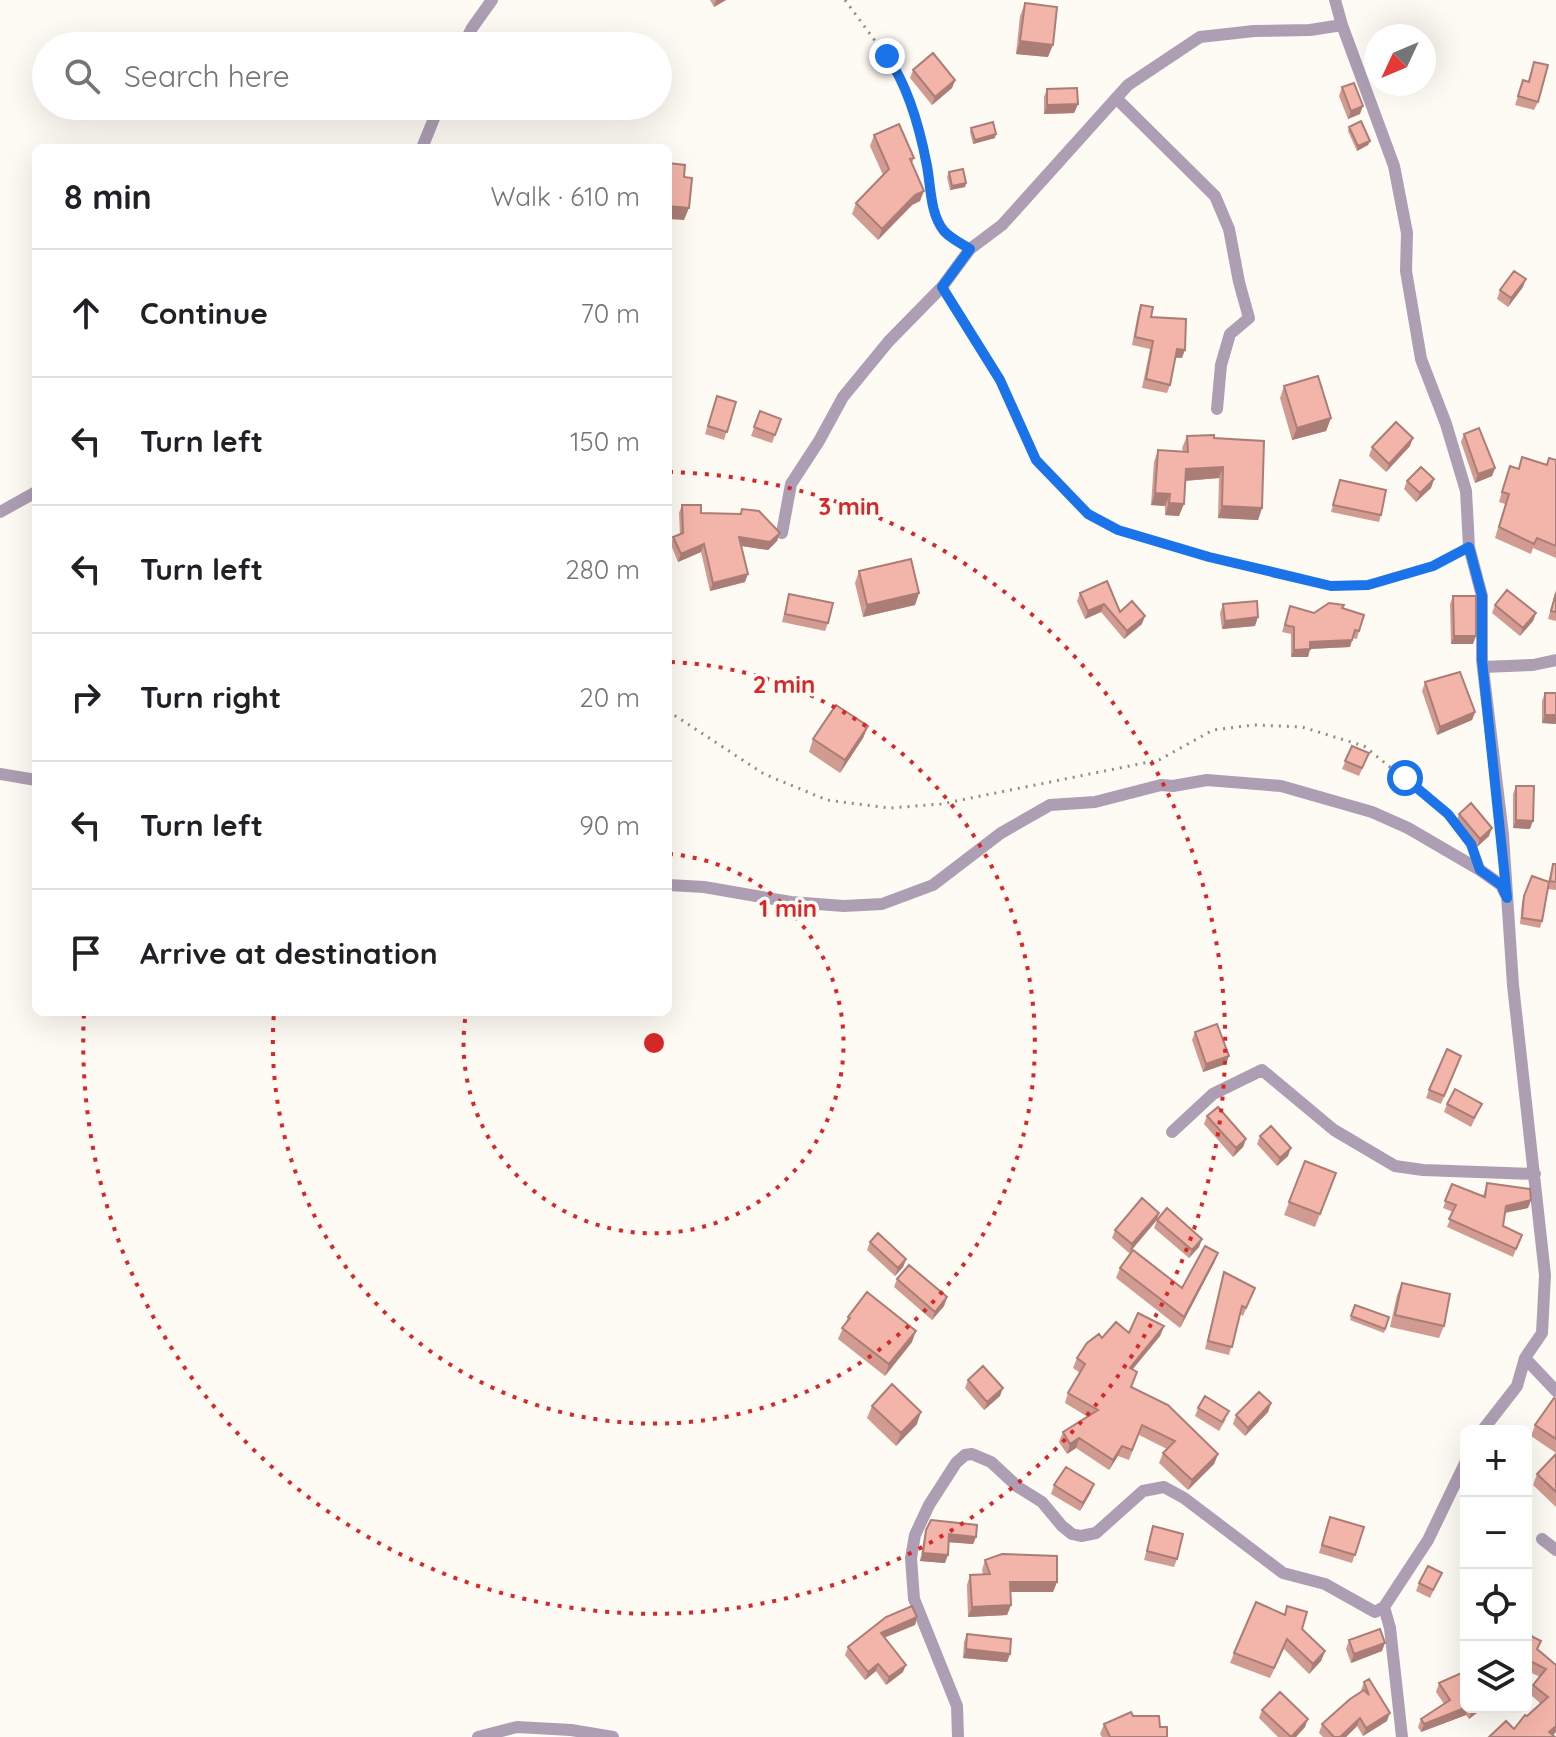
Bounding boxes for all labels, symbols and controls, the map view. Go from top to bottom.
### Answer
north arrow [1364,24,1436,96]
search box [32,32,672,120]
route end [869,38,905,74]
icon: search [60,54,104,98]
text: Search here [124,57,290,95]
text: 8 min [64,175,152,218]
text: Walk · 610 m [490,180,640,213]
icon: ahead [64,291,108,335]
text: Continue [140,294,268,332]
text: 70 m [580,297,640,330]
icon: left [64,419,108,463]
text: Turn left [140,422,263,460]
text: 150 m [570,425,640,458]
text: 3 min [818,491,880,521]
icon: left [64,547,108,591]
text: Turn left [140,550,263,588]
text: 280 m [565,553,640,586]
text: 2 min [753,669,815,699]
icon: right [64,675,108,719]
text: Turn right [140,678,281,716]
text: 20 m [579,681,640,714]
route start [1387,760,1423,796]
icon: left [64,803,108,847]
text: Turn left [140,806,263,844]
text: 90 m [579,809,640,842]
text: 1 min [759,893,817,923]
icon: arrive [64,931,108,975]
text: Arrive at destination [140,934,438,972]
centre of rings [640,1029,668,1057]
map controls [1460,1425,1532,1713]
button: + [1460,1425,1532,1497]
button: − [1460,1497,1532,1569]
button: locate [1460,1569,1532,1641]
button: layers [1460,1641,1532,1713]

